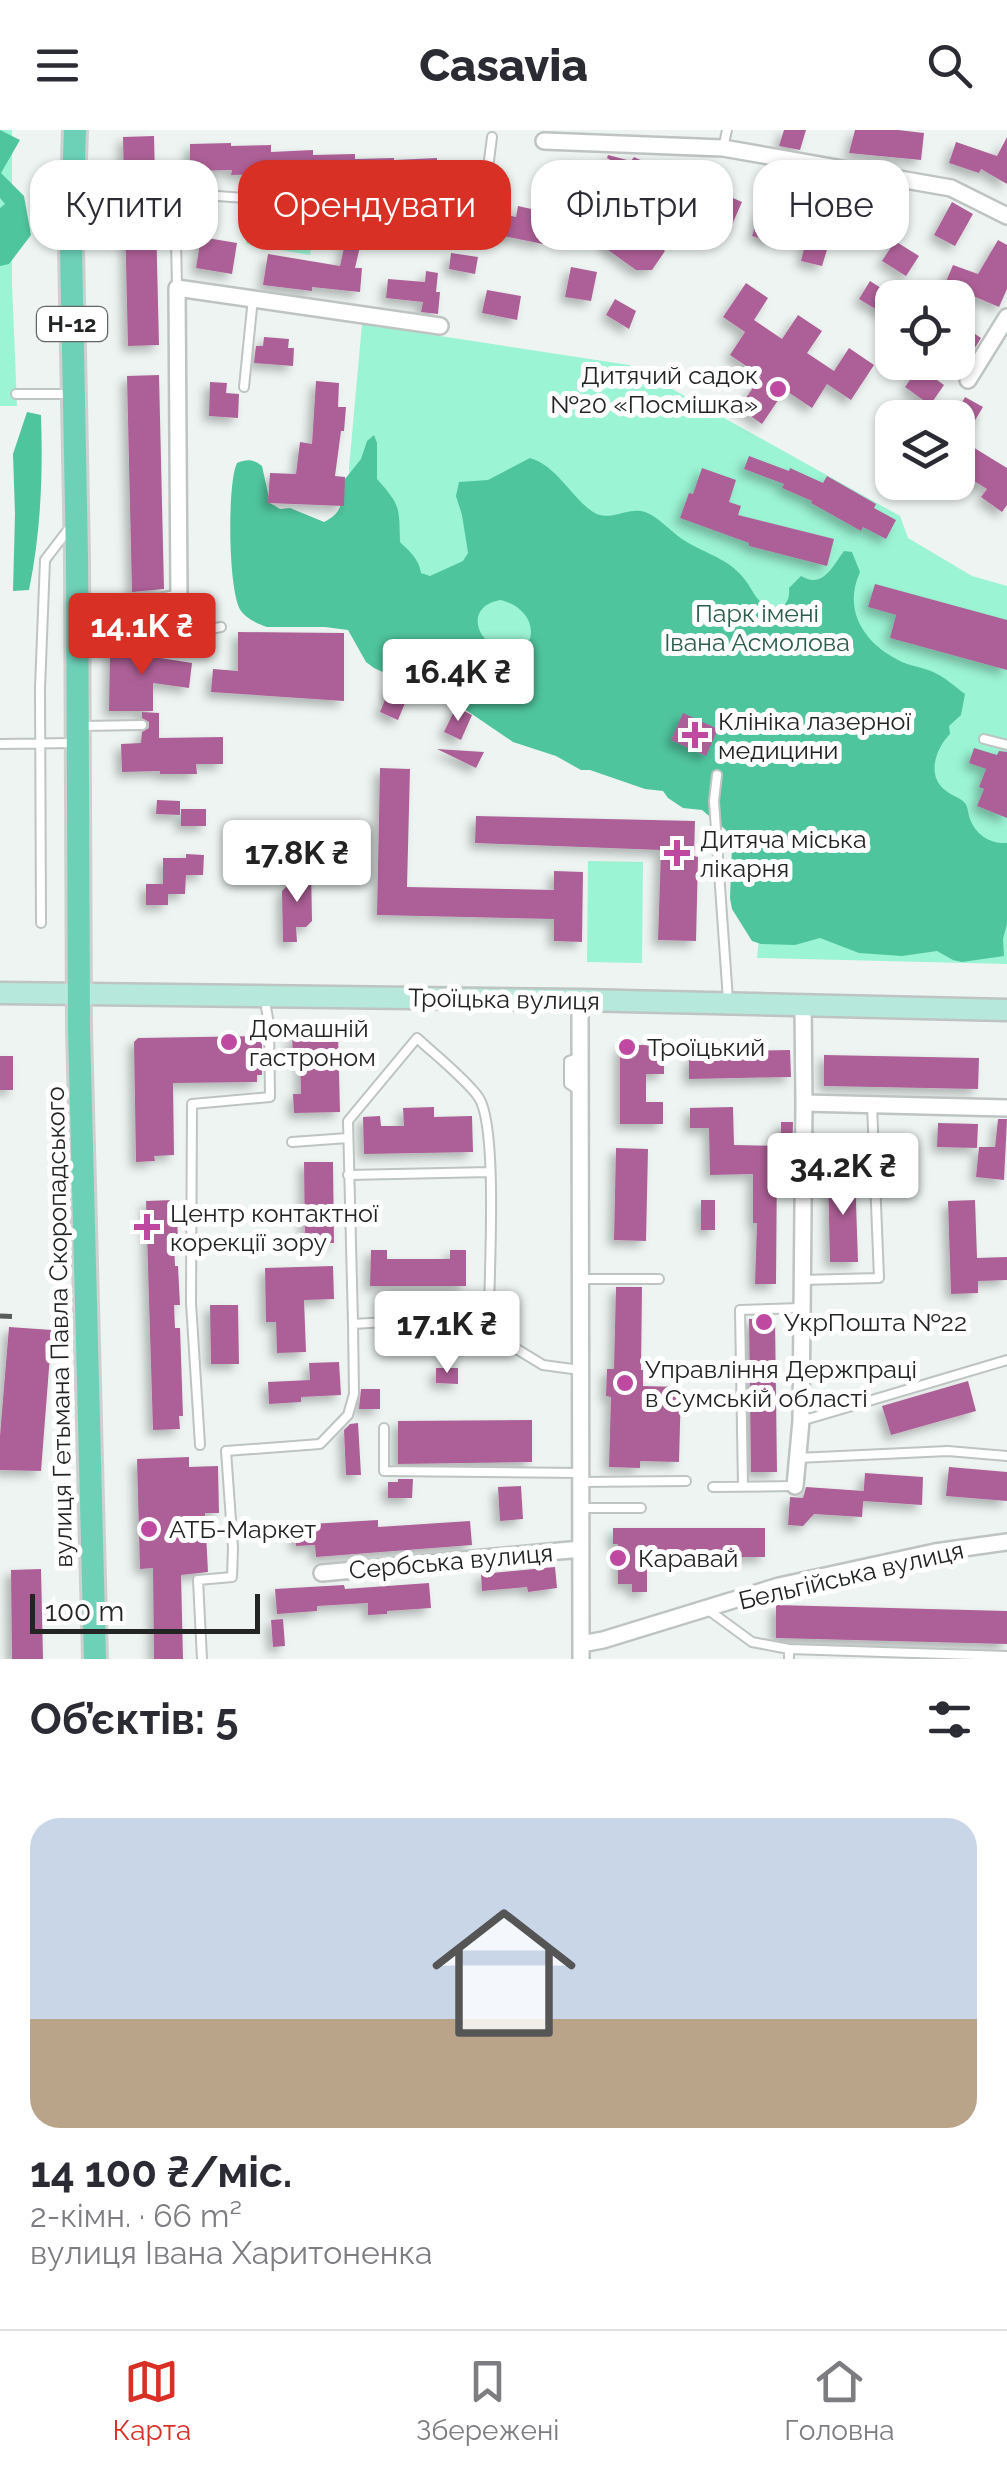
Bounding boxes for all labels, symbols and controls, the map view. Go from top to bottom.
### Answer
icon: menu [30,38,85,93]
icon: search [922,38,977,93]
text: Casavia [419,39,588,92]
chip: Купити [30,160,218,250]
chip: Орендувати [238,160,511,250]
chip: Фільтри [531,160,733,250]
chip: Нове [753,160,909,250]
map controls [875,280,975,500]
button: locate [875,280,975,380]
road number: Н-12 [37,307,107,341]
place label: Дитячий садок №20 «Посмішка» [550,360,758,419]
marker: Дитячий садок №20 «Посмішка» [767,378,789,400]
button: layers [875,400,975,500]
pin: 14.1K ₴ [50,593,234,678]
park label: Парк імені Івана Асмолова [664,598,850,657]
text: 14.1K ₴ [91,607,193,644]
pin: 16.4K ₴ [366,639,550,724]
text: 16.4K ₴ [405,653,511,690]
place label: Клініка лазерної медицини [718,706,911,765]
marker: Клініка лазерної медицини [682,722,708,748]
pin: 17.8K ₴ [205,820,389,905]
place label: Дитяча міська лікарня [700,824,867,883]
text: 17.8K ₴ [245,834,349,871]
marker: Дитяча міська лікарня [664,840,690,866]
street label: Троїцька вулиця [408,982,600,1016]
place label: Домашній гастроном [249,1013,376,1072]
marker: Домашній гастроном [218,1031,240,1053]
place label: Троїцький [647,1032,765,1062]
marker: Троїцький [616,1036,638,1058]
street label: вулиця Гетьмана Павла Скоропадського [40,1086,78,1568]
pin: 34.2K ₴ [751,1133,935,1218]
text: 34.2K ₴ [789,1147,897,1184]
place label: Центр контактної корекції зору [170,1198,379,1257]
marker: Центр контактної корекції зору [134,1214,160,1240]
pin: 17.1K ₴ [355,1291,539,1376]
text: 17.1K ₴ [397,1305,497,1342]
place label: УкрПошта №22 [784,1307,967,1337]
marker: УкрПошта №22 [753,1311,775,1333]
place label: Управління Держпраці в Сумській області [645,1354,917,1413]
marker: Управління Держпраці в Сумській області [614,1372,636,1394]
place label: АТБ-Маркет [169,1514,316,1544]
marker: АТБ-Маркет [138,1518,160,1540]
street label: Бельгійська вулиця [736,1535,966,1615]
street label: Сербська вулиця [348,1537,554,1585]
place label: Каравай [638,1543,738,1573]
marker: Каравай [607,1547,629,1569]
scale bar [30,1589,260,1634]
text: 100 m [45,1595,124,1628]
icon: filters [922,1692,977,1747]
text: Об’єктів: 5 [30,1695,239,1744]
icon: home [414,1883,594,2063]
text: 14 100 ₴/міс. [30,2148,292,2197]
text: 2-кімн. · 66 m² [30,2197,242,2234]
text: вулиця Івана Харитоненка [30,2234,432,2271]
tab: Карта [112,2354,191,2447]
tab: Збережені [416,2354,559,2447]
tab: Головна [784,2354,895,2447]

